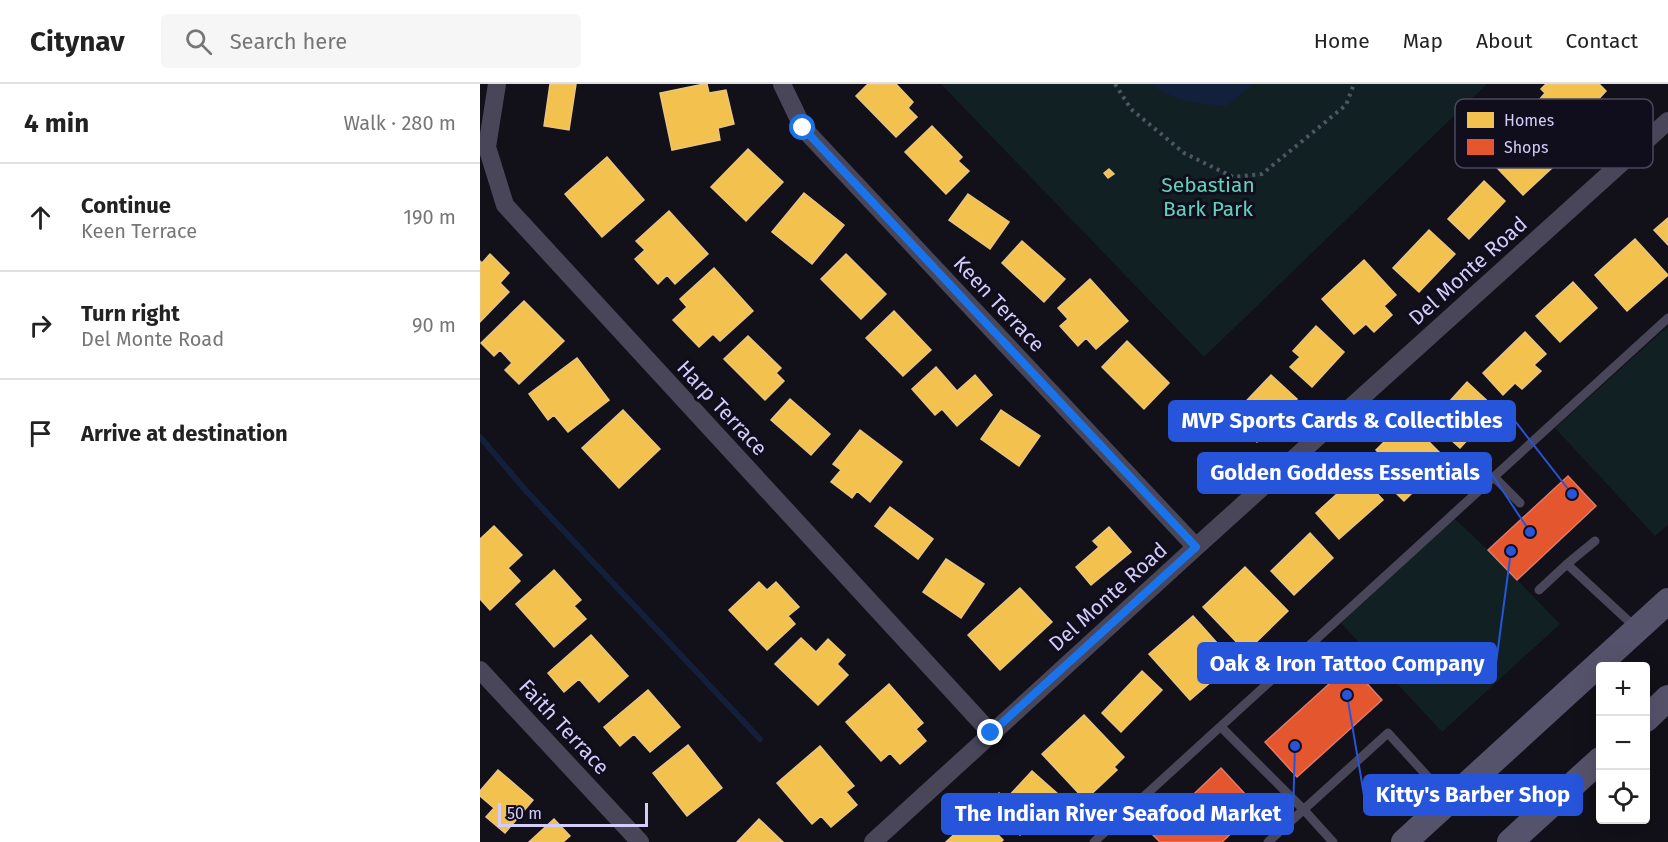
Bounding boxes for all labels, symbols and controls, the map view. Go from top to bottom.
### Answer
search box [161,14,581,68]
text: Citynav [30,25,125,58]
icon: search [182,25,215,58]
text: Search here [230,28,347,55]
text: Home [1314,28,1370,54]
text: Map [1403,28,1443,54]
text: About [1476,28,1533,54]
text: Contact [1566,28,1638,54]
legend [1455,99,1653,168]
text: 4 min [24,108,89,139]
text: Walk · 280 m [343,111,456,135]
text: Homes [1504,111,1554,130]
route start [789,114,815,140]
text: Shops [1504,138,1548,157]
park label: Sebastian Bark Park [1161,172,1255,222]
text: Continue [81,192,171,219]
icon: ahead [24,201,57,234]
text: 190 m [403,205,456,229]
street label: Del Monte Road [1403,211,1533,331]
text: Keen Terrace [81,219,197,243]
street label: Keen Terrace [948,251,1050,357]
text: Turn right [81,300,180,327]
icon: right [24,309,57,342]
text: 90 m [412,313,456,337]
text: Del Monte Road [81,327,224,351]
street label: Harp Terrace [671,355,773,461]
callout: MVP Sports Cards & Collectibles [1169,401,1515,441]
text: MVP Sports Cards & Collectibles [1181,407,1503,434]
icon: arrive [24,417,57,450]
text: Arrive at destination [81,420,288,447]
callout: Golden Goddess Essentials [1198,453,1491,493]
text: Golden Goddess Essentials [1210,459,1480,486]
street label: Del Monte Road [1043,537,1173,657]
callout: Oak & Iron Tattoo Company [1198,643,1496,683]
text: Oak & Iron Tattoo Company [1210,650,1485,677]
map controls [1596,662,1650,824]
button: + [1596,662,1650,716]
street label: Faith Terrace [513,674,615,780]
button: − [1596,716,1650,770]
route end [977,719,1003,745]
button: locate [1596,770,1650,824]
callout: Kitty's Barber Shop [1364,775,1582,815]
text: Kitty's Barber Shop [1376,781,1570,808]
callout: The Indian River Seafood Market [942,794,1293,834]
scale bar [498,800,648,828]
text: The Indian River Seafood Market [955,800,1282,827]
text: 50 m [507,804,542,823]

